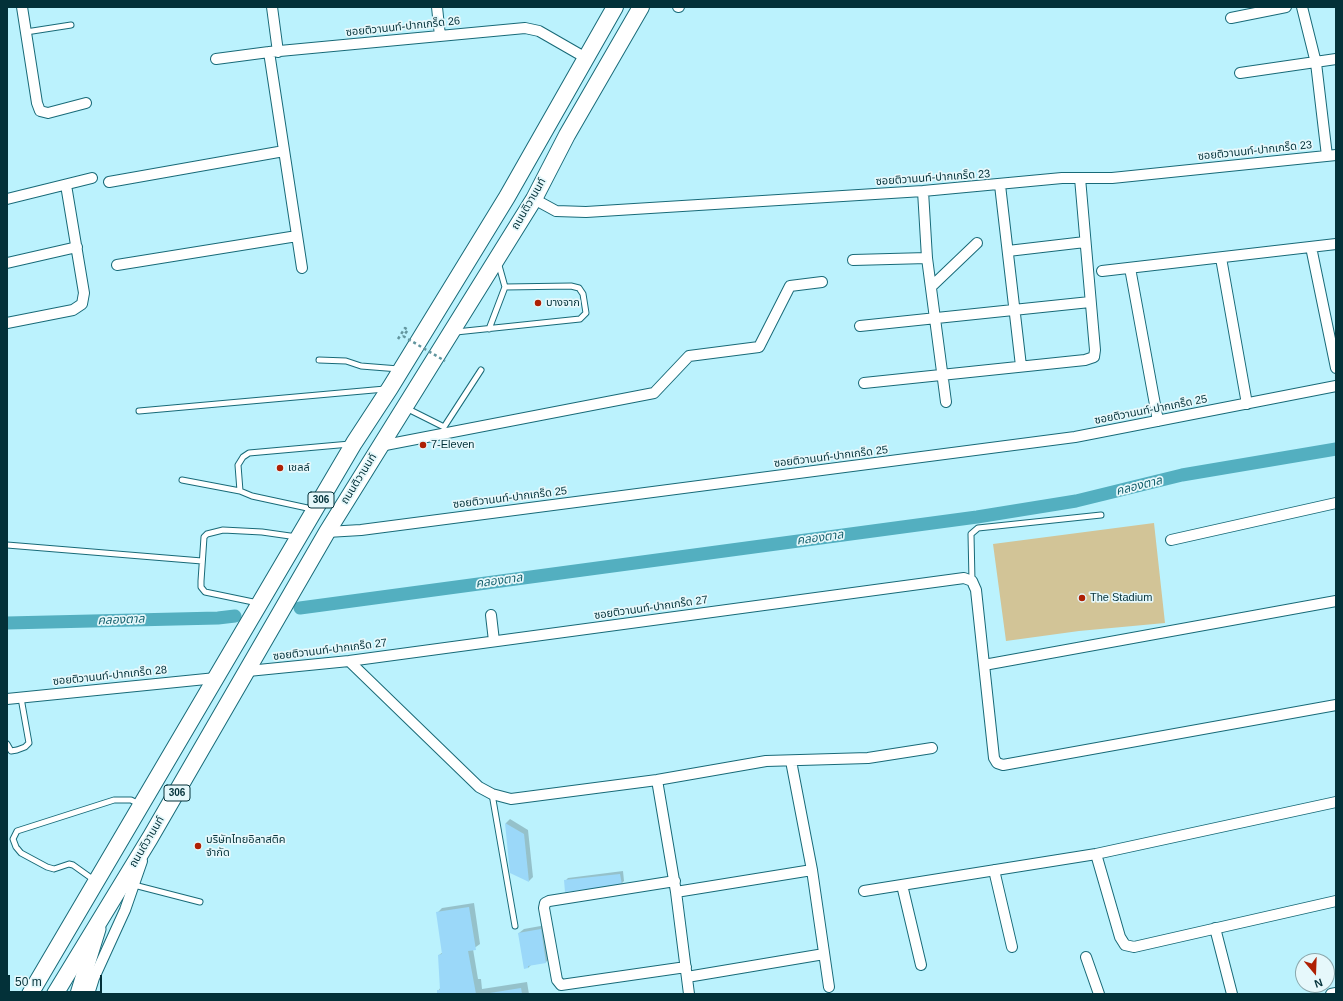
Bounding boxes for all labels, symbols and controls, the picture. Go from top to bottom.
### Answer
street label: ซอยติวานนท์-ปากเกร็ด 26 [345,14,461,40]
street label: ซอยติวานนท์-ปากเกร็ด 23 [1197,138,1313,164]
street label: ซอยติวานนท์-ปากเกร็ด 23 [875,167,991,189]
street label: ถนนติวานนท์ [509,176,549,232]
place label: บางจาก [546,296,580,310]
marker: บางจาก [533,298,543,308]
street label: ซอยติวานนท์-ปากเกร็ด 25 [1093,393,1209,427]
place label: 7-Eleven [431,438,474,452]
marker: 7-Eleven [418,440,428,450]
street label: ซอยติวานนท์-ปากเกร็ด 25 [773,443,889,471]
street label: ถนนติวานนท์ [338,451,380,507]
place label: เชลล์ [288,461,310,475]
marker: เชลล์ [275,463,285,473]
water label: คลองตาล [1115,473,1163,499]
street label: ซอยติวานนท์-ปากเกร็ด 25 [452,484,568,512]
road number: 306 [308,492,334,508]
water label: คลองตาล [796,528,844,548]
water label: คลองตาล [475,571,523,591]
place label: The Stadium [1090,591,1152,605]
street label: ซอยติวานนท์-ปากเกร็ด 27 [593,593,709,623]
marker: The Stadium [1077,593,1087,603]
water label: คลองตาล [97,612,145,628]
street label: ซอยติวานนท์-ปากเกร็ด 27 [272,636,388,664]
street label: ซอยติวานนท์-ปากเกร็ด 28 [52,663,168,689]
road number: 306 [164,785,190,801]
street label: ถนนติวานนท์ [127,814,167,870]
place label: บริษัทไทยอิลาสติค จำกัด [206,833,285,859]
marker: บริษัทไทยอิลาสติค จำกัด [193,841,203,851]
north arrow [1295,953,1335,993]
scale bar [10,967,104,993]
text: 50 m [15,975,42,989]
text: N [1313,976,1324,990]

